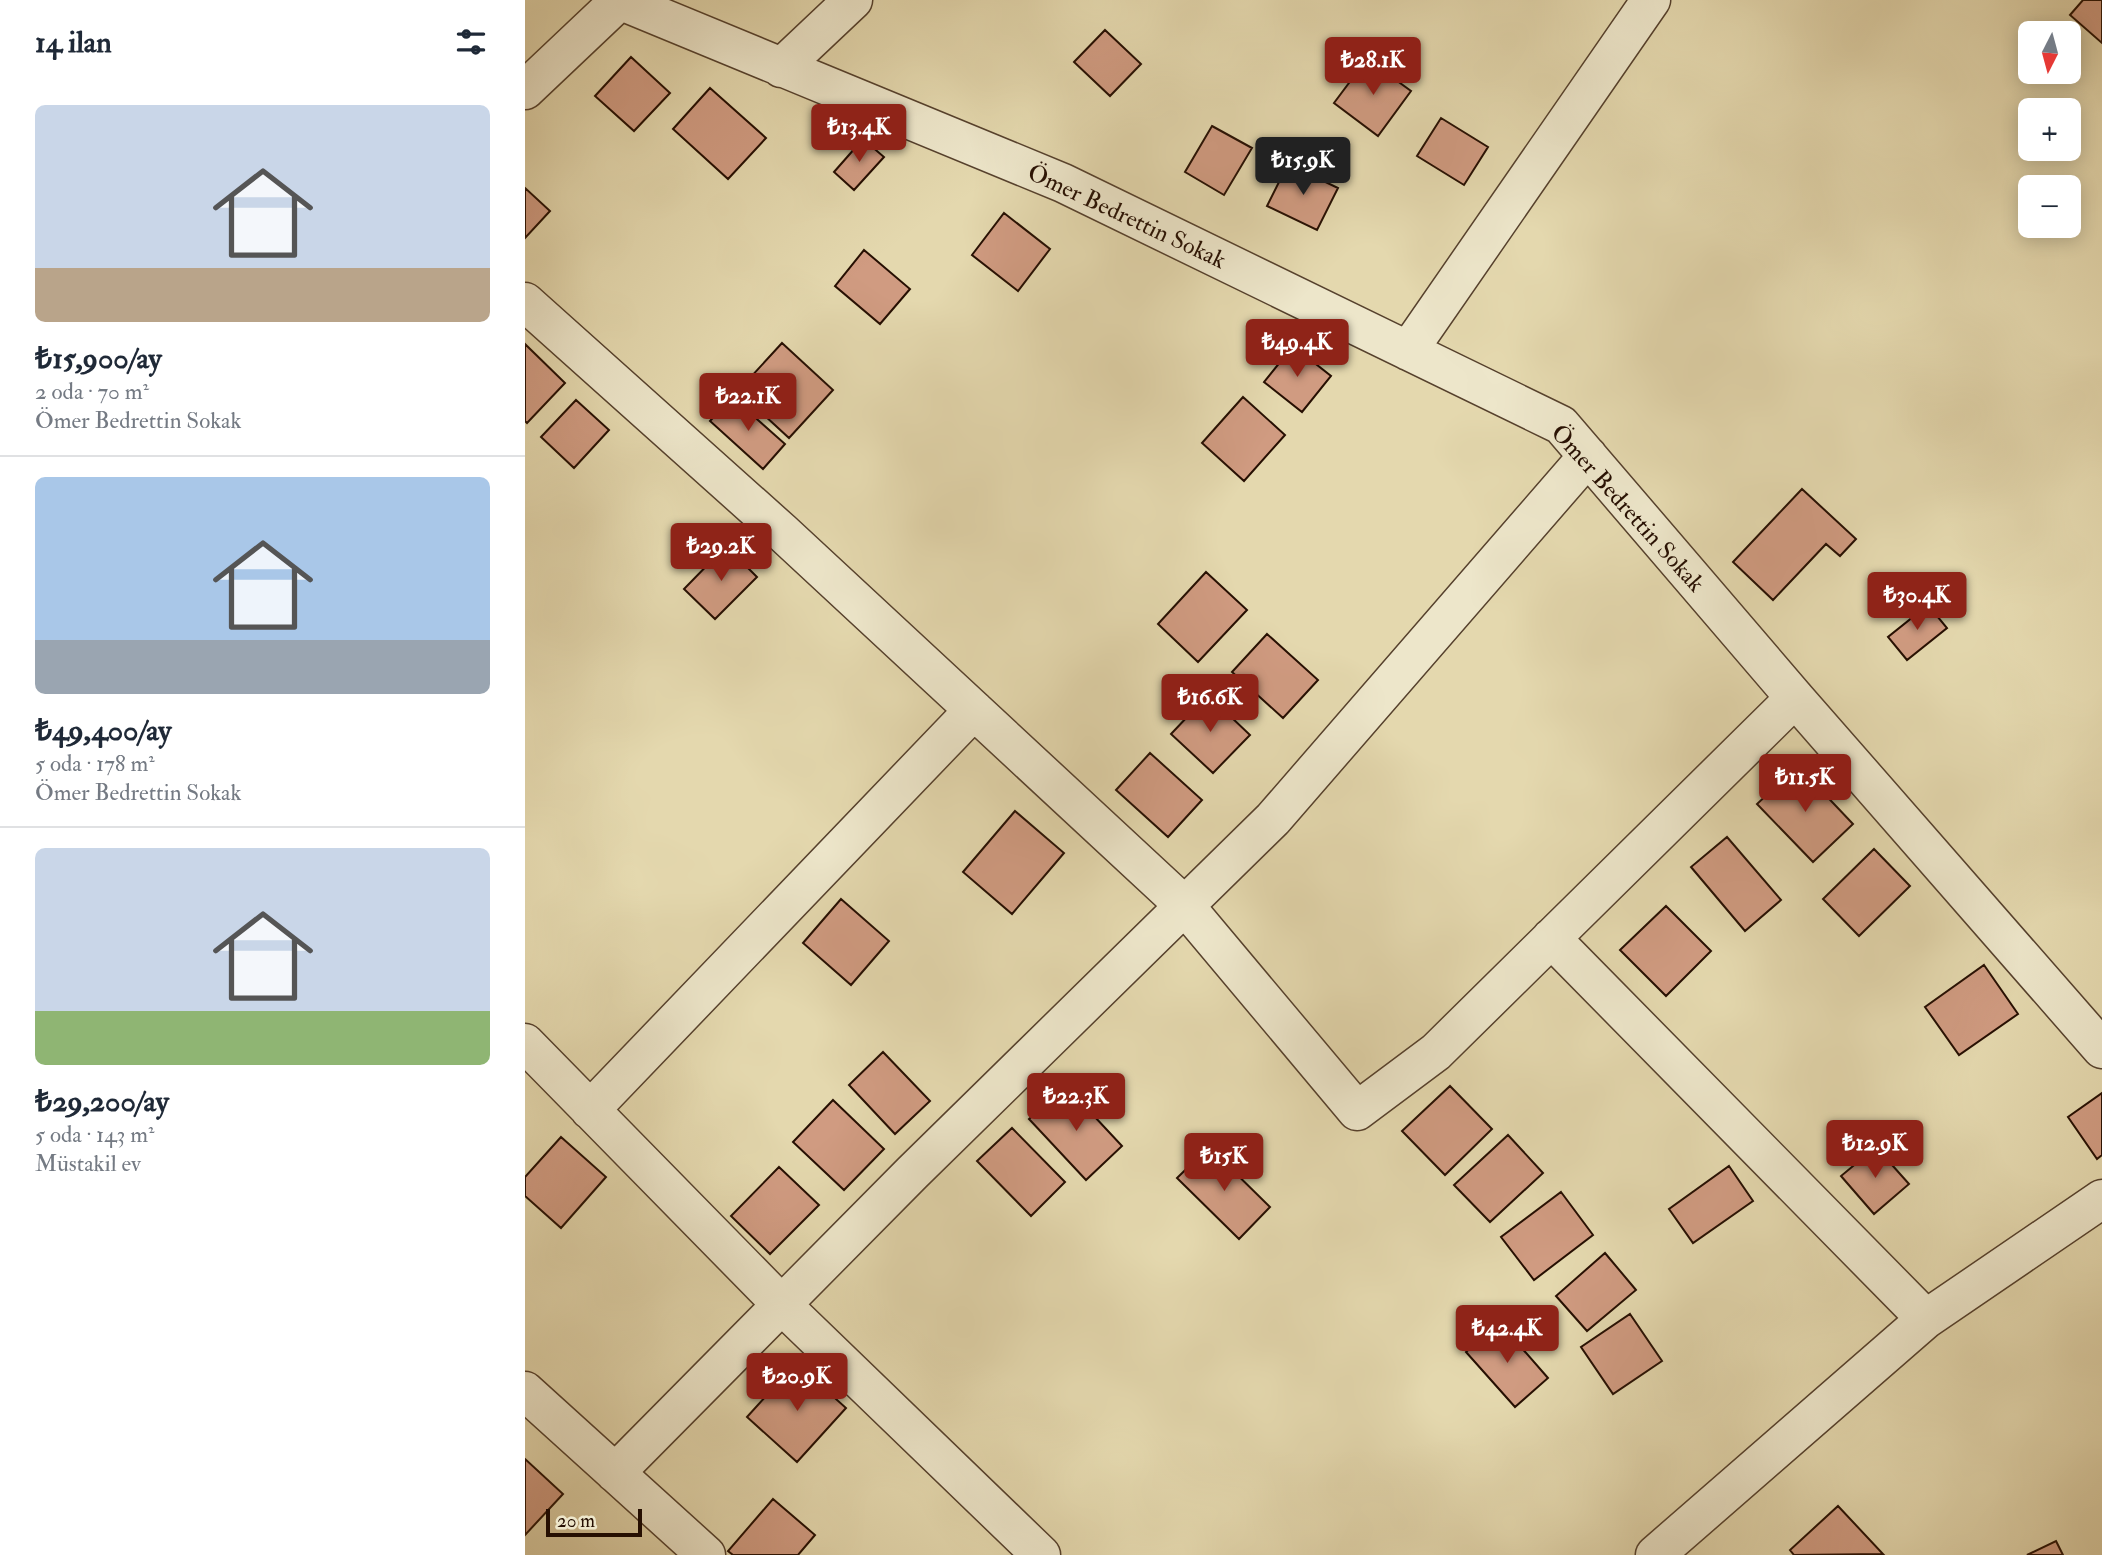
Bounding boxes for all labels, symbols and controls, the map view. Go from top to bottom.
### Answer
north arrow [2018,21,2081,84]
map controls [2018,21,2081,238]
icon: filters [452,23,490,61]
text: 14 ilan [35,24,112,61]
pin: ₺28.1K [1316,38,1430,97]
text: ₺28.1K [1341,45,1405,74]
button: + [2018,98,2081,161]
pin: ₺13.4K [802,104,916,164]
text: ₺13.4K [827,112,891,141]
pin: ₺15.9K [1246,138,1360,197]
text: ₺15.9K [1271,145,1335,174]
icon: home [200,150,326,276]
street label: Ömer Bedrettin Sokak [1023,157,1231,276]
button: − [2018,175,2081,238]
pin: ₺49.4K [1240,320,1354,379]
text: ₺49.4K [1262,327,1332,356]
text: ₺15,900/ay [35,340,162,377]
pin: ₺22.1K [691,374,805,433]
text: 2 oda · 70 m² [35,377,149,406]
text: ₺22.1K [715,381,781,410]
text: Ömer Bedrettin Sokak [35,406,241,435]
street label: Ömer Bedrettin Sokak [1544,418,1712,599]
icon: home [200,522,326,648]
pin: ₺29.2K [664,524,778,583]
text: ₺29.2K [687,531,755,560]
pin: ₺30.4K [1860,572,1974,632]
text: ₺30.4K [1883,580,1951,609]
pin: ₺16.6K [1153,674,1267,734]
text: ₺16.6K [1178,682,1243,711]
text: ₺49,400/ay [35,712,171,749]
text: 5 oda · 178 m² [35,749,155,778]
pin: ₺11.5K [1748,754,1862,814]
text: ₺11.5K [1775,762,1835,791]
text: Ömer Bedrettin Sokak [35,778,241,807]
icon: home [200,893,326,1019]
pin: ₺22.3K [1019,1074,1133,1133]
text: ₺22.3K [1043,1081,1109,1110]
text: ₺29,200/ay [35,1083,169,1120]
text: 5 oda · 143 m² [35,1120,155,1149]
pin: ₺12.9K [1818,1120,1932,1180]
text: ₺12.9K [1842,1128,1908,1157]
pin: ₺15K [1183,1134,1265,1193]
text: ₺15K [1200,1141,1248,1170]
text: Müstakil ev [35,1149,141,1178]
pin: ₺42.4K [1450,1306,1564,1365]
text: ₺42.4K [1472,1313,1542,1342]
pin: ₺20.9K [740,1354,854,1413]
text: ₺20.9K [763,1361,831,1390]
scale bar [546,1506,642,1538]
text: 20 m [557,1509,595,1533]

